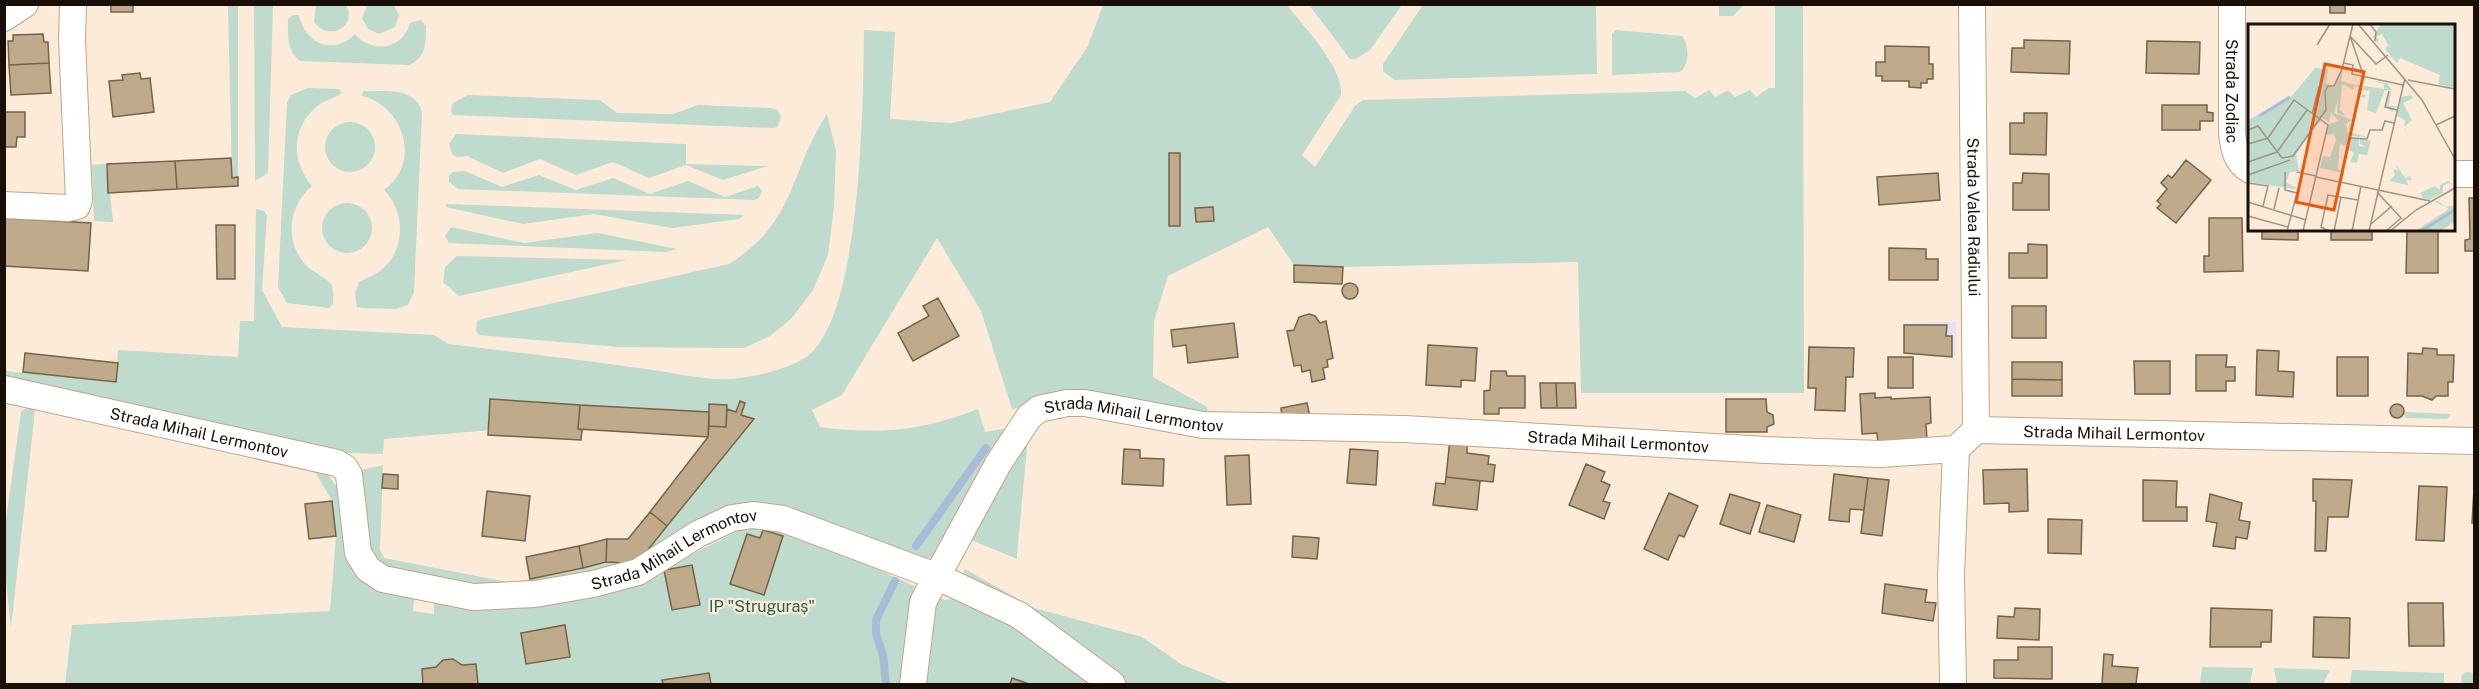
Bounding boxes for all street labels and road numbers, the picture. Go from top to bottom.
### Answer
street label: Strada Zodiac [2223,39,2243,144]
street label: Strada Valea Rădiului [1964,137,1984,297]
street label: Strada Mihail Lermontov [1042,394,1224,435]
street label: Strada Mihail Lermontov [108,403,290,461]
street label: Strada Mihail Lermontov [2023,422,2205,445]
street label: Strada Mihail Lermontov [1527,427,1710,456]
street label: Strada Mihail Lermontov [589,505,758,594]

